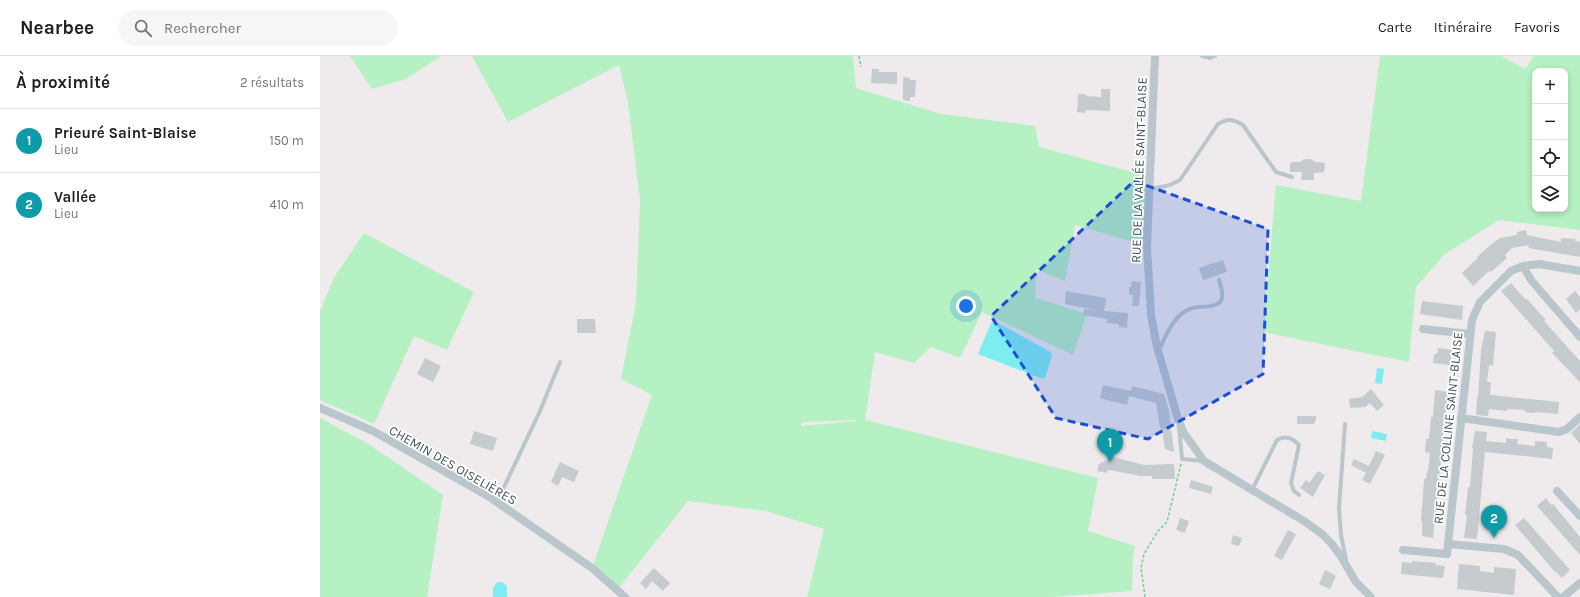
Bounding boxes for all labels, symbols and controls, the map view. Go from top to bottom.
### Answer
search box [118,10,398,46]
text: Nearbee [20,17,94,39]
icon: search [132,17,154,39]
text: Rechercher [164,19,241,37]
text: Carte [1378,19,1412,36]
text: Itinéraire [1434,19,1492,36]
text: Favoris [1514,19,1560,36]
map controls [1532,68,1568,212]
button: + [1532,68,1568,104]
text: À proximité [16,72,110,92]
text: 2 résultats [240,75,304,90]
street label: RUE DE LA VALLÉE SAINT-BLAISE [1126,77,1150,263]
button: − [1532,104,1568,140]
text: Prieuré Saint-Blaise [54,124,196,142]
text: 1 [27,133,31,148]
text: 150 m [269,133,304,148]
button: locate [1532,140,1568,176]
text: Lieu [54,142,79,157]
button: layers [1532,176,1568,212]
text: Vallée [54,188,96,206]
text: 2 [25,197,33,212]
text: 410 m [269,197,304,212]
text: Lieu [54,206,79,221]
your location [956,296,976,316]
street label: RUE DE LA COLLINE SAINT-BLAISE [1430,331,1466,525]
street label: CHEMIN DES OISELIÈRES [387,421,520,508]
pin: 1 [1097,429,1123,462]
pin: 2 [1481,505,1507,538]

